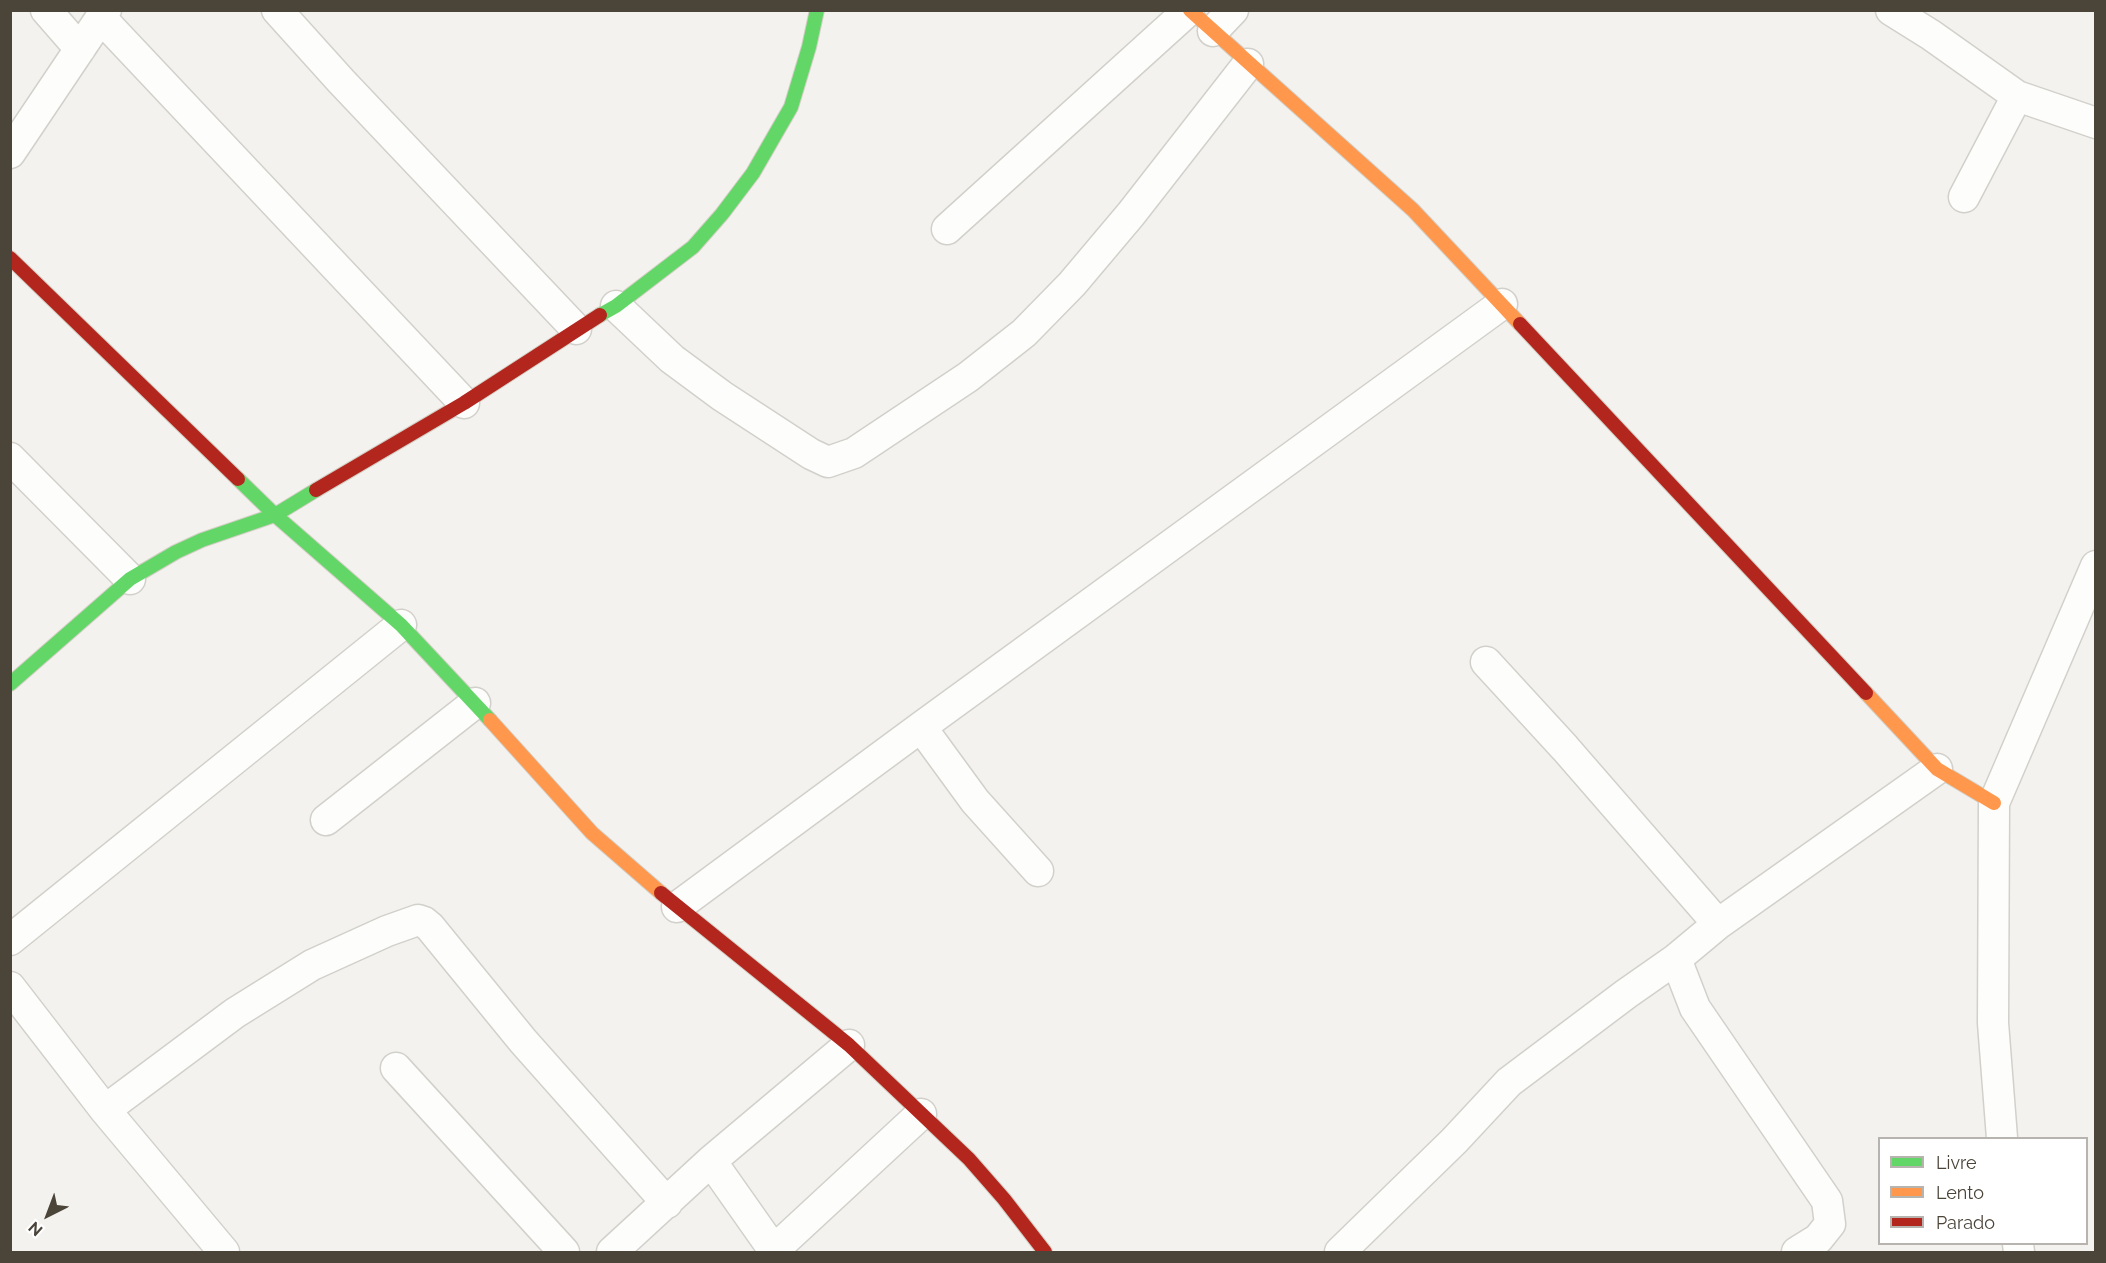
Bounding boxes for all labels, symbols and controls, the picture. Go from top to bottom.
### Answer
legend [1878,1137,2088,1245]
text: Livre [1936,1152,1977,1173]
text: Lento [1936,1182,1984,1203]
north arrow [18,1185,78,1245]
text: Parado [1936,1212,1995,1233]
text: N [25,1218,47,1240]

